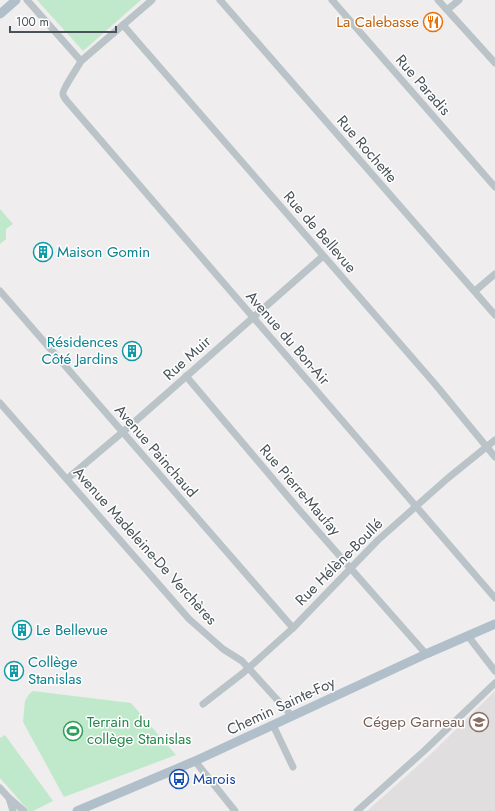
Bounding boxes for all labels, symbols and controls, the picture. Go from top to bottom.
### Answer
scale bar [10,8,116,34]
place label: La Calebasse [336,11,419,33]
restaurant icon: La Calebasse [422,11,444,33]
text: 100 m [16,13,49,31]
street label: Rue Paradis [390,50,456,120]
street label: Rue Rochette [332,111,403,188]
street label: Rue de Bellevue [278,186,362,278]
building icon: Maison Gomin [32,241,54,263]
place label: Maison Gomin [57,241,150,263]
street label: Avenue du Bon-Air [241,286,336,391]
street label: Rue Muir [158,330,216,385]
place label: Résidences Côté Jardins [41,331,118,370]
building icon: Résidences Côté Jardins [121,340,143,362]
street label: Avenue Painchaud [109,400,203,502]
street label: Rue Pierre-Maufay [254,440,346,541]
street label: Avenue Madeleine-De Verchères [68,462,222,630]
street label: Rue Hélène-Boullé [290,513,388,611]
building icon: Le Bellevue [11,619,33,641]
place label: Le Bellevue [36,619,108,641]
place label: Collège Stanislas [28,651,82,690]
building icon: Collège Stanislas [3,660,25,682]
street label: Chemin Sainte-Foy [223,671,339,741]
place label: Terrain du collège Stanislas [87,711,191,750]
place label: Cégep Garneau [363,711,465,733]
school or university icon: Cégep Garneau [468,711,490,733]
sports icon: Terrain du collège Stanislas [62,720,84,742]
bus stop icon: Marois [168,768,190,790]
place label: Marois [193,768,235,790]

